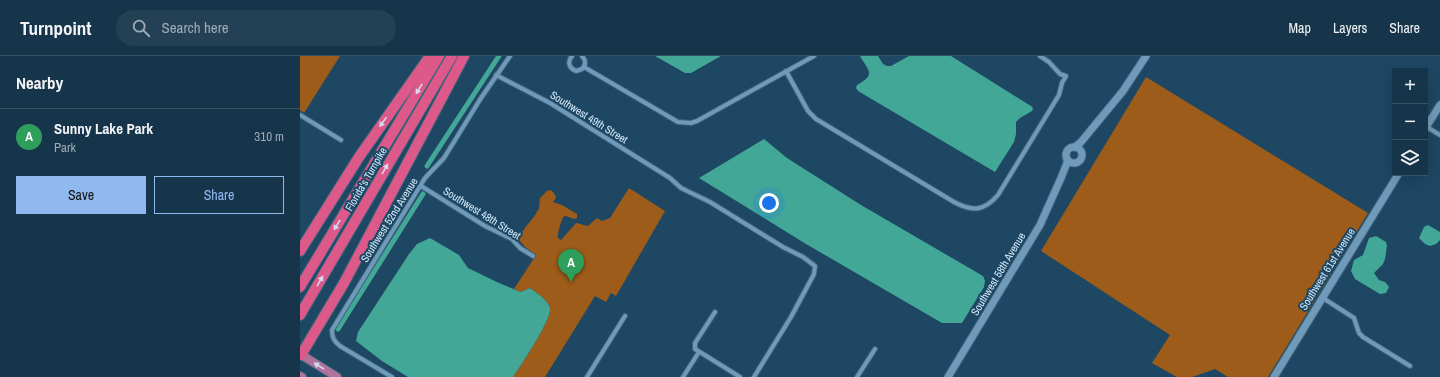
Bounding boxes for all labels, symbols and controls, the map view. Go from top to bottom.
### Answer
search box [116,10,396,46]
text: Turnpoint [20,15,92,41]
icon: search [130,17,152,39]
text: Search here [162,17,229,38]
text: Map [1289,19,1311,37]
text: Layers [1333,19,1367,37]
text: Share [1389,19,1420,37]
map controls [1392,68,1428,176]
button: + [1392,68,1428,104]
text: Nearby [16,71,63,94]
one-way arrow [415,83,422,95]
street label: Southwest 49th Street [548,88,631,147]
button: − [1392,104,1428,140]
one-way arrow [379,117,387,127]
text: Sunny Lake Park [54,118,153,139]
text: A [25,128,33,145]
text: 310 m [254,128,284,145]
text: Park [54,139,76,156]
button: layers [1392,140,1428,176]
street label: Florida's Turnpike [342,145,390,213]
one-way arrow [382,163,389,175]
street label: Southwest 52nd Avenue [357,175,421,265]
button: Save [16,176,146,214]
button: Share [154,176,284,214]
street label: Southwest 48th Street [441,184,524,243]
your location [759,193,779,213]
one-way arrow [334,219,341,231]
street label: Southwest 61st Avenue [1296,225,1358,313]
street label: Southwest 58th Avenue [968,230,1028,318]
pin: A [558,249,584,282]
one-way arrow [316,275,323,287]
one-way arrow [313,362,325,369]

